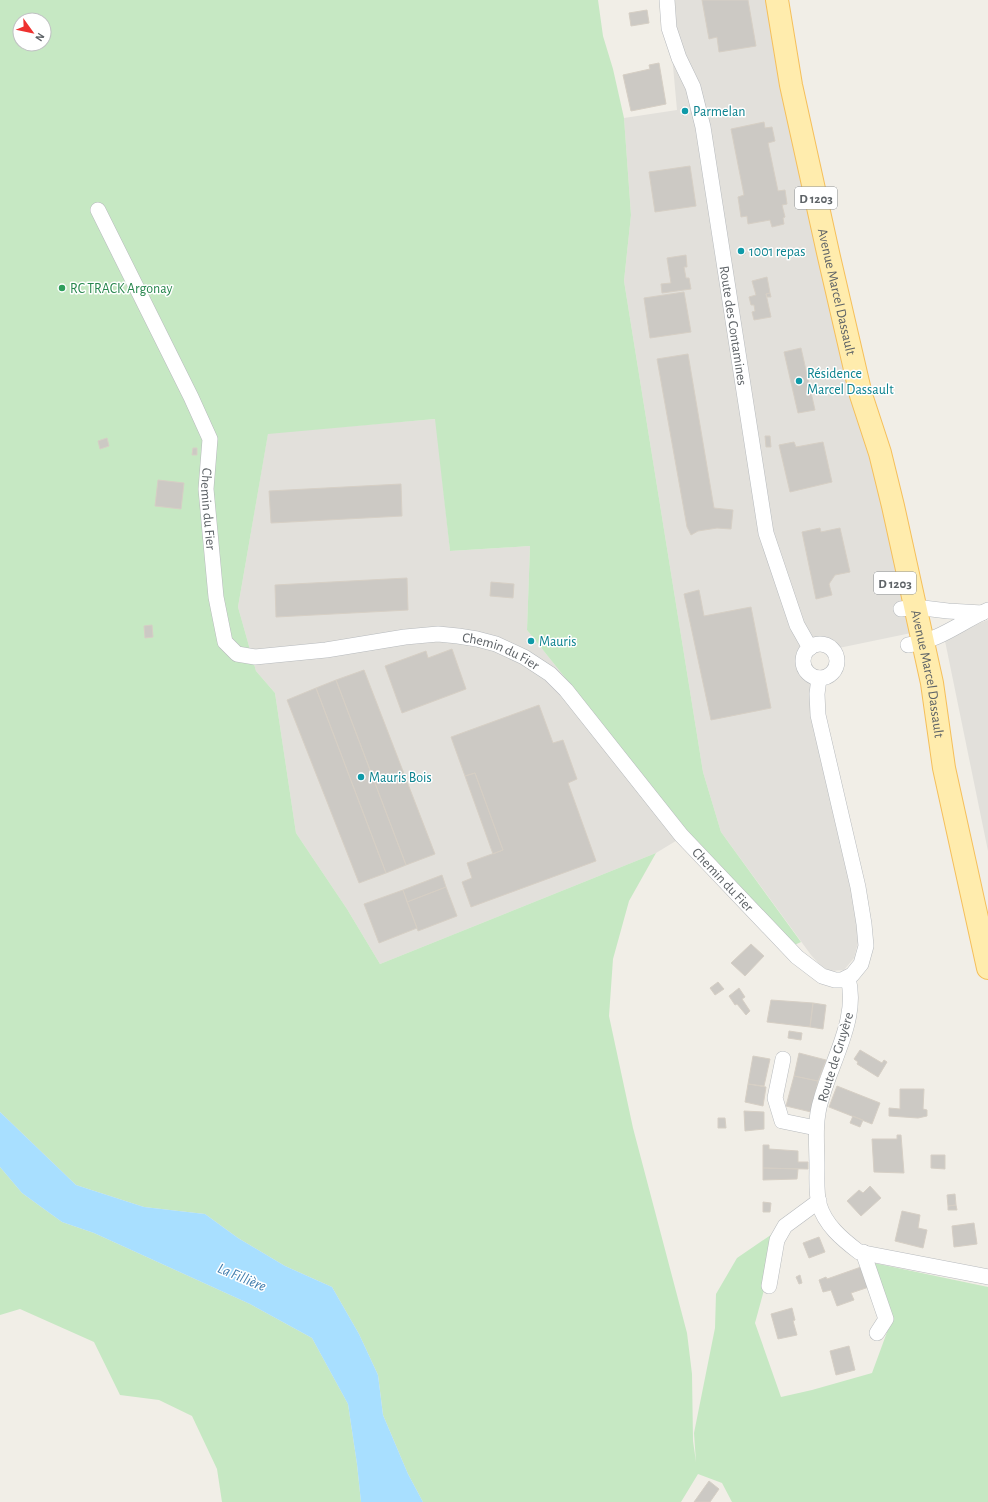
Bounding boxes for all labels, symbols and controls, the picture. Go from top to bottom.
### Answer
north arrow [12,12,52,52]
text: N [33,31,47,43]
place label: Parmelan [693,105,745,119]
marker: Parmelan [680,106,690,116]
road number: D 1203 [795,187,837,209]
street label: Avenue Marcel Dassault [815,227,858,357]
place label: 1001 repas [749,245,805,259]
marker: 1001 repas [736,246,746,256]
street label: Route des Contamines [717,265,749,386]
place label: RC TRACK Argonay [70,282,173,296]
marker: RC TRACK Argonay [57,283,67,293]
place label: Résidence Marcel Dassault [807,367,894,397]
marker: Résidence Marcel Dassault [794,376,804,386]
street label: Chemin du Fier [198,467,218,551]
road number: D 1203 [874,572,916,594]
street label: Avenue Marcel Dassault [908,609,946,739]
street label: Chemin du Fier [461,631,542,673]
place label: Mauris [539,635,576,649]
marker: Mauris [526,636,536,646]
place label: Mauris Bois [369,771,432,785]
marker: Mauris Bois [356,772,366,782]
street label: Chemin du Fier [689,845,756,915]
street label: Route de Gruyère [816,1011,856,1104]
water label: La Fillière [215,1261,268,1294]

